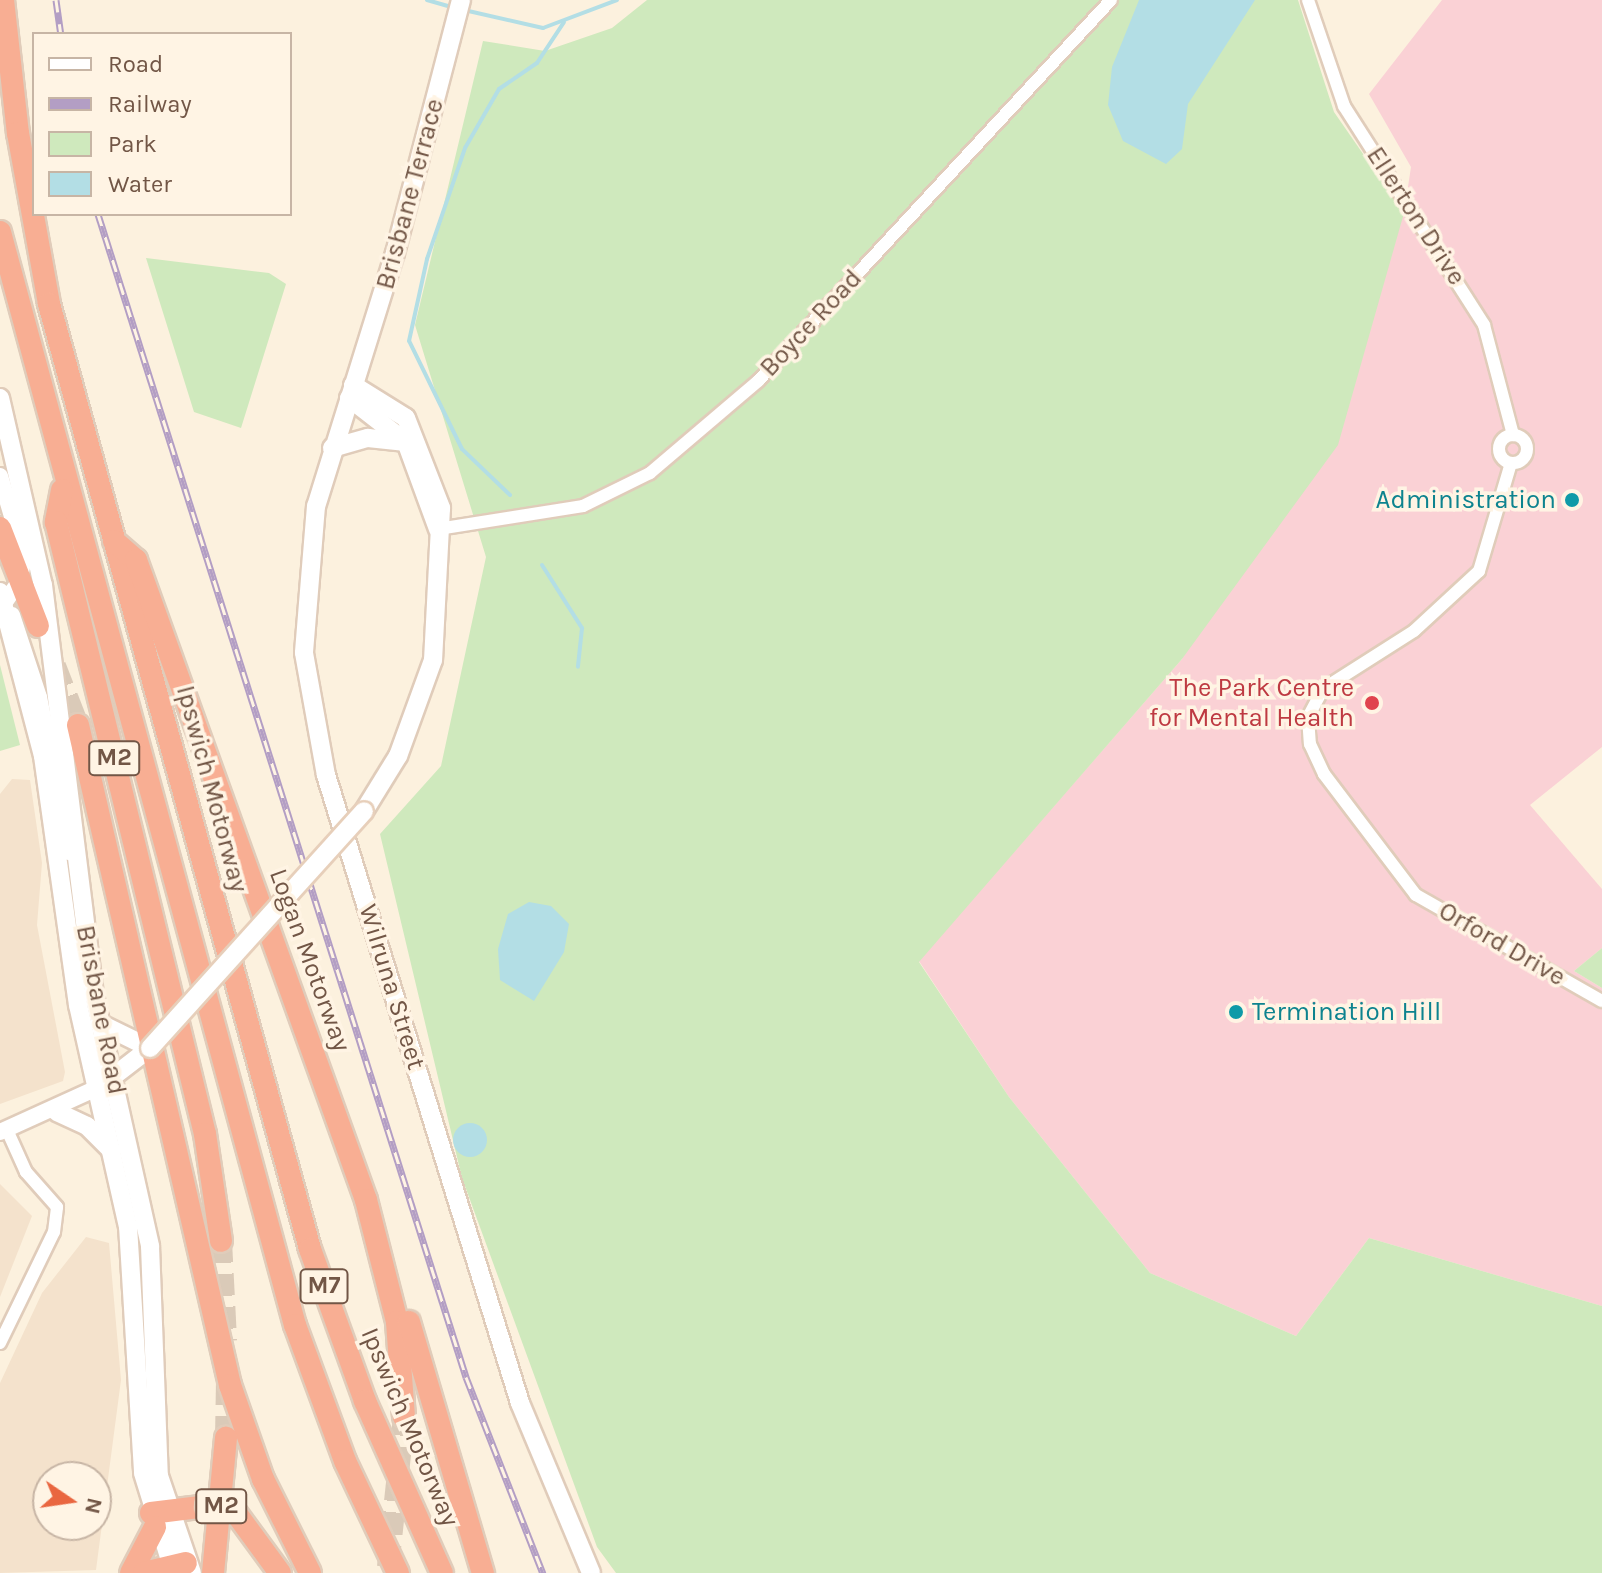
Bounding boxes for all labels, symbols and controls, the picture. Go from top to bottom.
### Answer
legend [32,32,292,216]
text: Road [108,50,163,78]
text: Railway [108,90,192,118]
street label: Brisbane Terrace [370,95,450,293]
text: Park [108,130,157,158]
street label: Ellerton Drive [1360,141,1472,291]
text: Water [108,170,172,198]
street label: Boyce Road [753,263,869,383]
place label: Administration [1376,484,1556,516]
marker: Administration [1563,491,1581,509]
place label: The Park Centre for Mental Health [1149,672,1354,734]
street label: Ipswich Motorway [169,682,255,896]
marker: The Park Centre for Mental Health [1361,692,1383,714]
road number: M2 [88,738,140,778]
street label: Logan Motorway [262,864,358,1056]
street label: Orford Drive [1433,895,1571,993]
street label: Wilruna Street [352,901,432,1073]
street label: Brisbane Road [69,923,133,1097]
place label: Termination Hill [1252,996,1441,1028]
marker: Termination Hill [1227,1003,1245,1021]
road number: M7 [298,1266,350,1306]
street label: Ipswich Motorway [354,1323,466,1531]
north arrow [32,1461,112,1541]
road number: M2 [195,1486,247,1526]
text: N [79,1495,108,1517]

